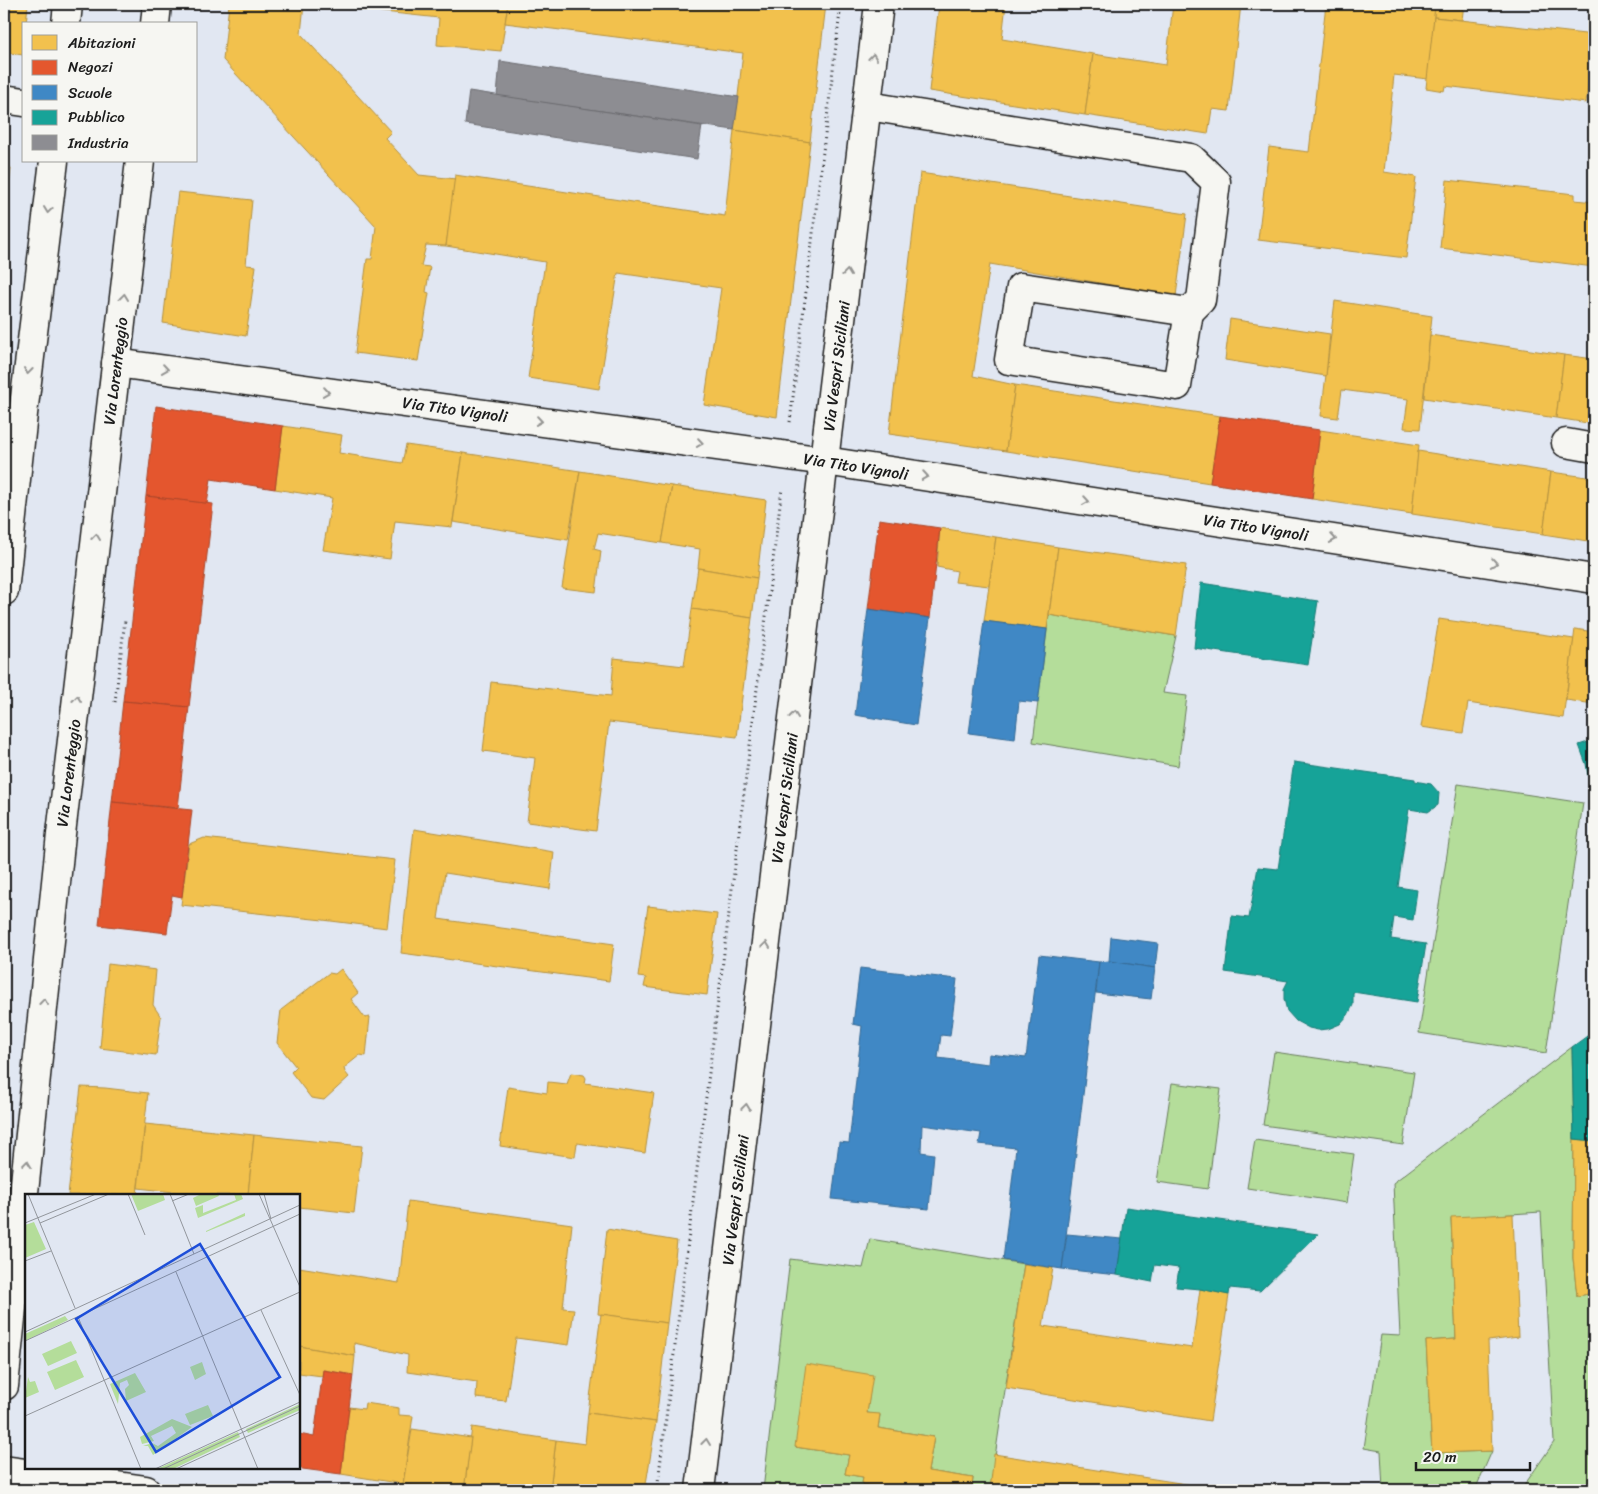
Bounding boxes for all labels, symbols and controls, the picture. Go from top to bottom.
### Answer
legend [22,22,198,162]
text: Abitazioni [67,30,136,56]
one-way arrow [867,53,878,61]
text: Negozi [68,54,113,80]
text: Scuole [68,80,112,106]
text: Pubblico [68,104,125,130]
text: Industria [67,130,129,156]
one-way arrow [43,206,54,214]
one-way arrow [841,269,852,277]
one-way arrow [118,293,129,301]
street label: Via Vespri Siciliani [814,299,859,433]
street label: Via Lorenteggio [95,316,136,427]
one-way arrow [161,363,169,374]
one-way arrow [23,367,34,375]
one-way arrow [321,386,330,396]
street label: Via Tito Vignoli [400,388,510,431]
one-way arrow [535,415,543,426]
one-way arrow [696,437,704,448]
street label: Via Tito Vignoli [801,444,911,489]
one-way arrow [921,471,930,481]
one-way arrow [1082,495,1090,505]
street label: Via Tito Vignoli [1201,505,1311,550]
one-way arrow [90,533,100,542]
one-way arrow [1329,533,1337,543]
one-way arrow [1489,558,1498,568]
one-way arrow [71,694,82,702]
one-way arrow [788,710,799,718]
street label: Via Lorenteggio [48,718,89,829]
street label: Via Vespri Siciliani [762,731,807,865]
one-way arrow [760,941,771,949]
one-way arrow [38,998,49,1006]
one-way arrow [740,1102,751,1110]
street label: Via Vespri Siciliani [713,1133,758,1267]
one-way arrow [21,1159,32,1167]
inset map [25,1194,300,1469]
one-way arrow [700,1438,711,1446]
scale bar [1416,1439,1529,1471]
text: 20 m [1423,1444,1457,1470]

